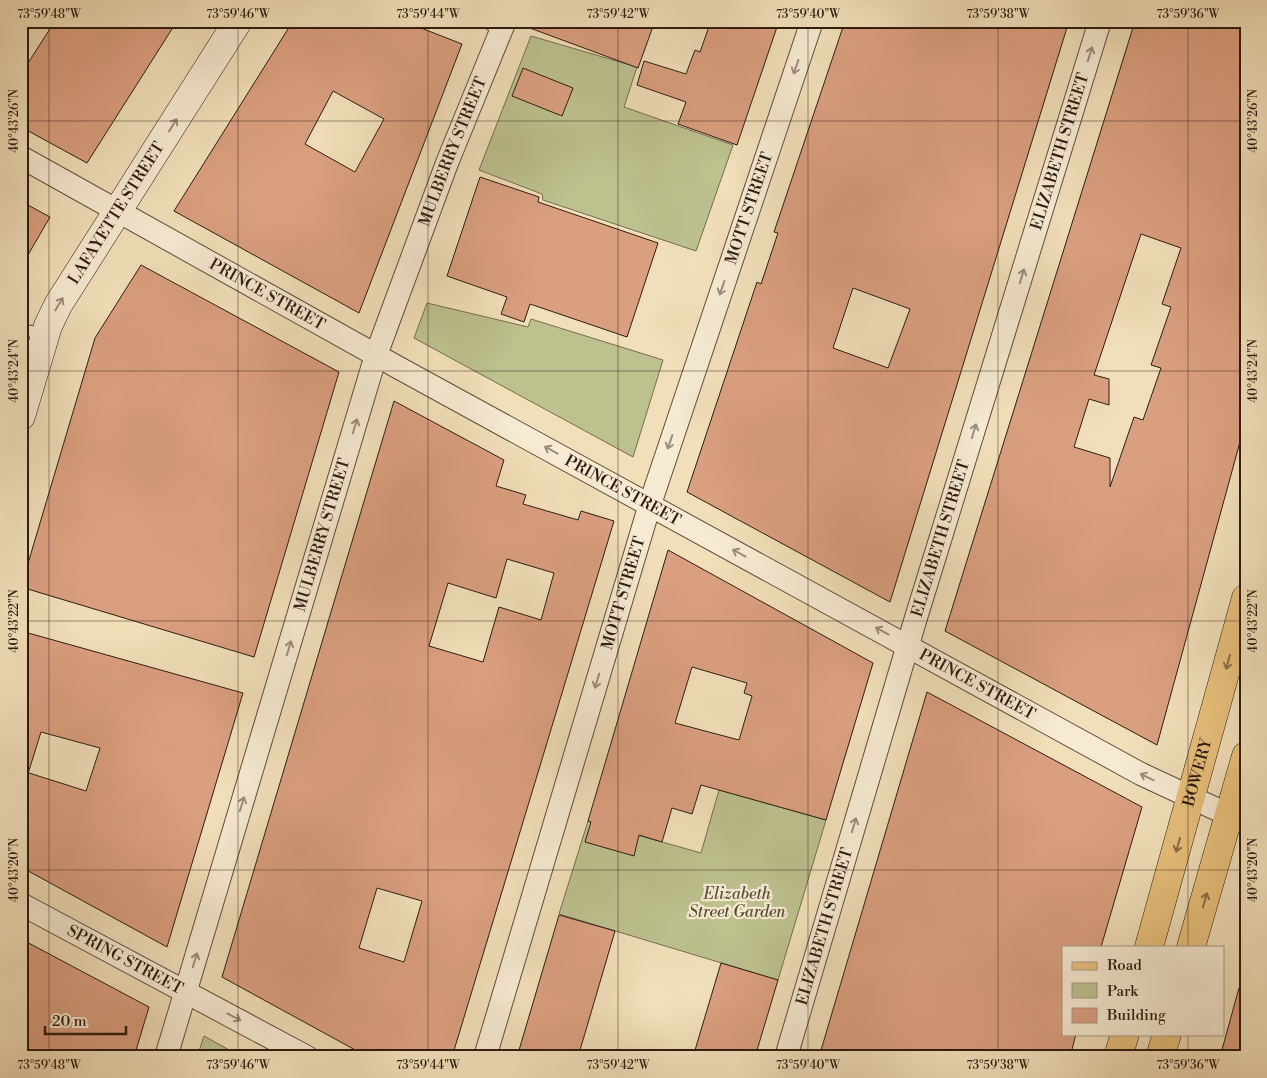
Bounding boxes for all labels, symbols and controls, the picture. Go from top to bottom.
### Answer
text: 73°59'48"W [17,7,82,22]
text: 73°59'46"W [206,7,271,22]
text: 73°59'44"W [396,7,461,22]
text: 73°59'42"W [586,7,651,22]
text: 73°59'40"W [776,7,841,22]
text: 73°59'38"W [966,7,1031,22]
text: 73°59'36"W [1156,7,1221,22]
one-way arrow [1085,46,1095,62]
one-way arrow [791,59,800,75]
street label: ELIZABETH STREET [1026,71,1093,232]
street label: MULBERRY STREET [414,74,491,229]
text: 40°43'26"N [7,89,22,153]
text: 40°43'26"N [1246,89,1261,153]
one-way arrow [167,118,178,132]
street label: LAFAYETTE STREET [64,138,169,288]
street label: MOTT STREET [721,150,777,267]
street label: PRINCE STREET [206,254,329,335]
one-way arrow [1017,268,1027,284]
one-way arrow [717,280,726,295]
one-way arrow [55,297,65,311]
text: 40°43'24"N [7,339,22,403]
text: 40°43'24"N [1246,339,1261,403]
one-way arrow [351,418,361,434]
one-way arrow [969,424,979,440]
one-way arrow [665,434,674,449]
one-way arrow [544,445,558,455]
street label: PRINCE STREET [561,451,684,530]
street label: MULBERRY STREET [290,456,355,614]
street label: ELIZABETH STREET [907,458,974,619]
street label: MOTT STREET [597,534,650,652]
one-way arrow [733,548,747,558]
text: 40°43'22"N [7,589,22,653]
text: 40°43'22"N [1246,589,1261,653]
one-way arrow [875,626,890,635]
one-way arrow [284,641,294,657]
street label: PRINCE STREET [916,644,1039,724]
one-way arrow [1223,653,1233,669]
one-way arrow [592,672,602,688]
street label: BOWERY [1178,735,1217,810]
one-way arrow [1140,772,1155,781]
one-way arrow [237,797,247,813]
one-way arrow [850,818,860,834]
one-way arrow [1173,837,1182,853]
text: 40°43'20"N [7,838,22,902]
text: 40°43'20"N [1246,838,1261,902]
street label: ELIZABETH STREET [792,845,857,1008]
park label: Elizabeth Street Garden [689,884,786,922]
one-way arrow [1200,892,1210,908]
street label: SPRING STREET [64,921,186,999]
legend [1062,946,1224,1036]
one-way arrow [191,952,201,968]
text: Road [1107,956,1142,975]
text: Park [1107,982,1139,1001]
scale bar [45,1003,126,1035]
text: Building [1106,1006,1166,1025]
text: 20 m [52,1012,87,1031]
one-way arrow [226,1013,241,1023]
text: 73°59'48"W [17,1058,82,1073]
text: 73°59'46"W [206,1058,271,1073]
text: 73°59'44"W [396,1058,461,1073]
text: 73°59'42"W [586,1058,651,1073]
text: 73°59'40"W [776,1058,841,1073]
text: 73°59'38"W [966,1058,1031,1073]
text: 73°59'36"W [1156,1058,1221,1073]

